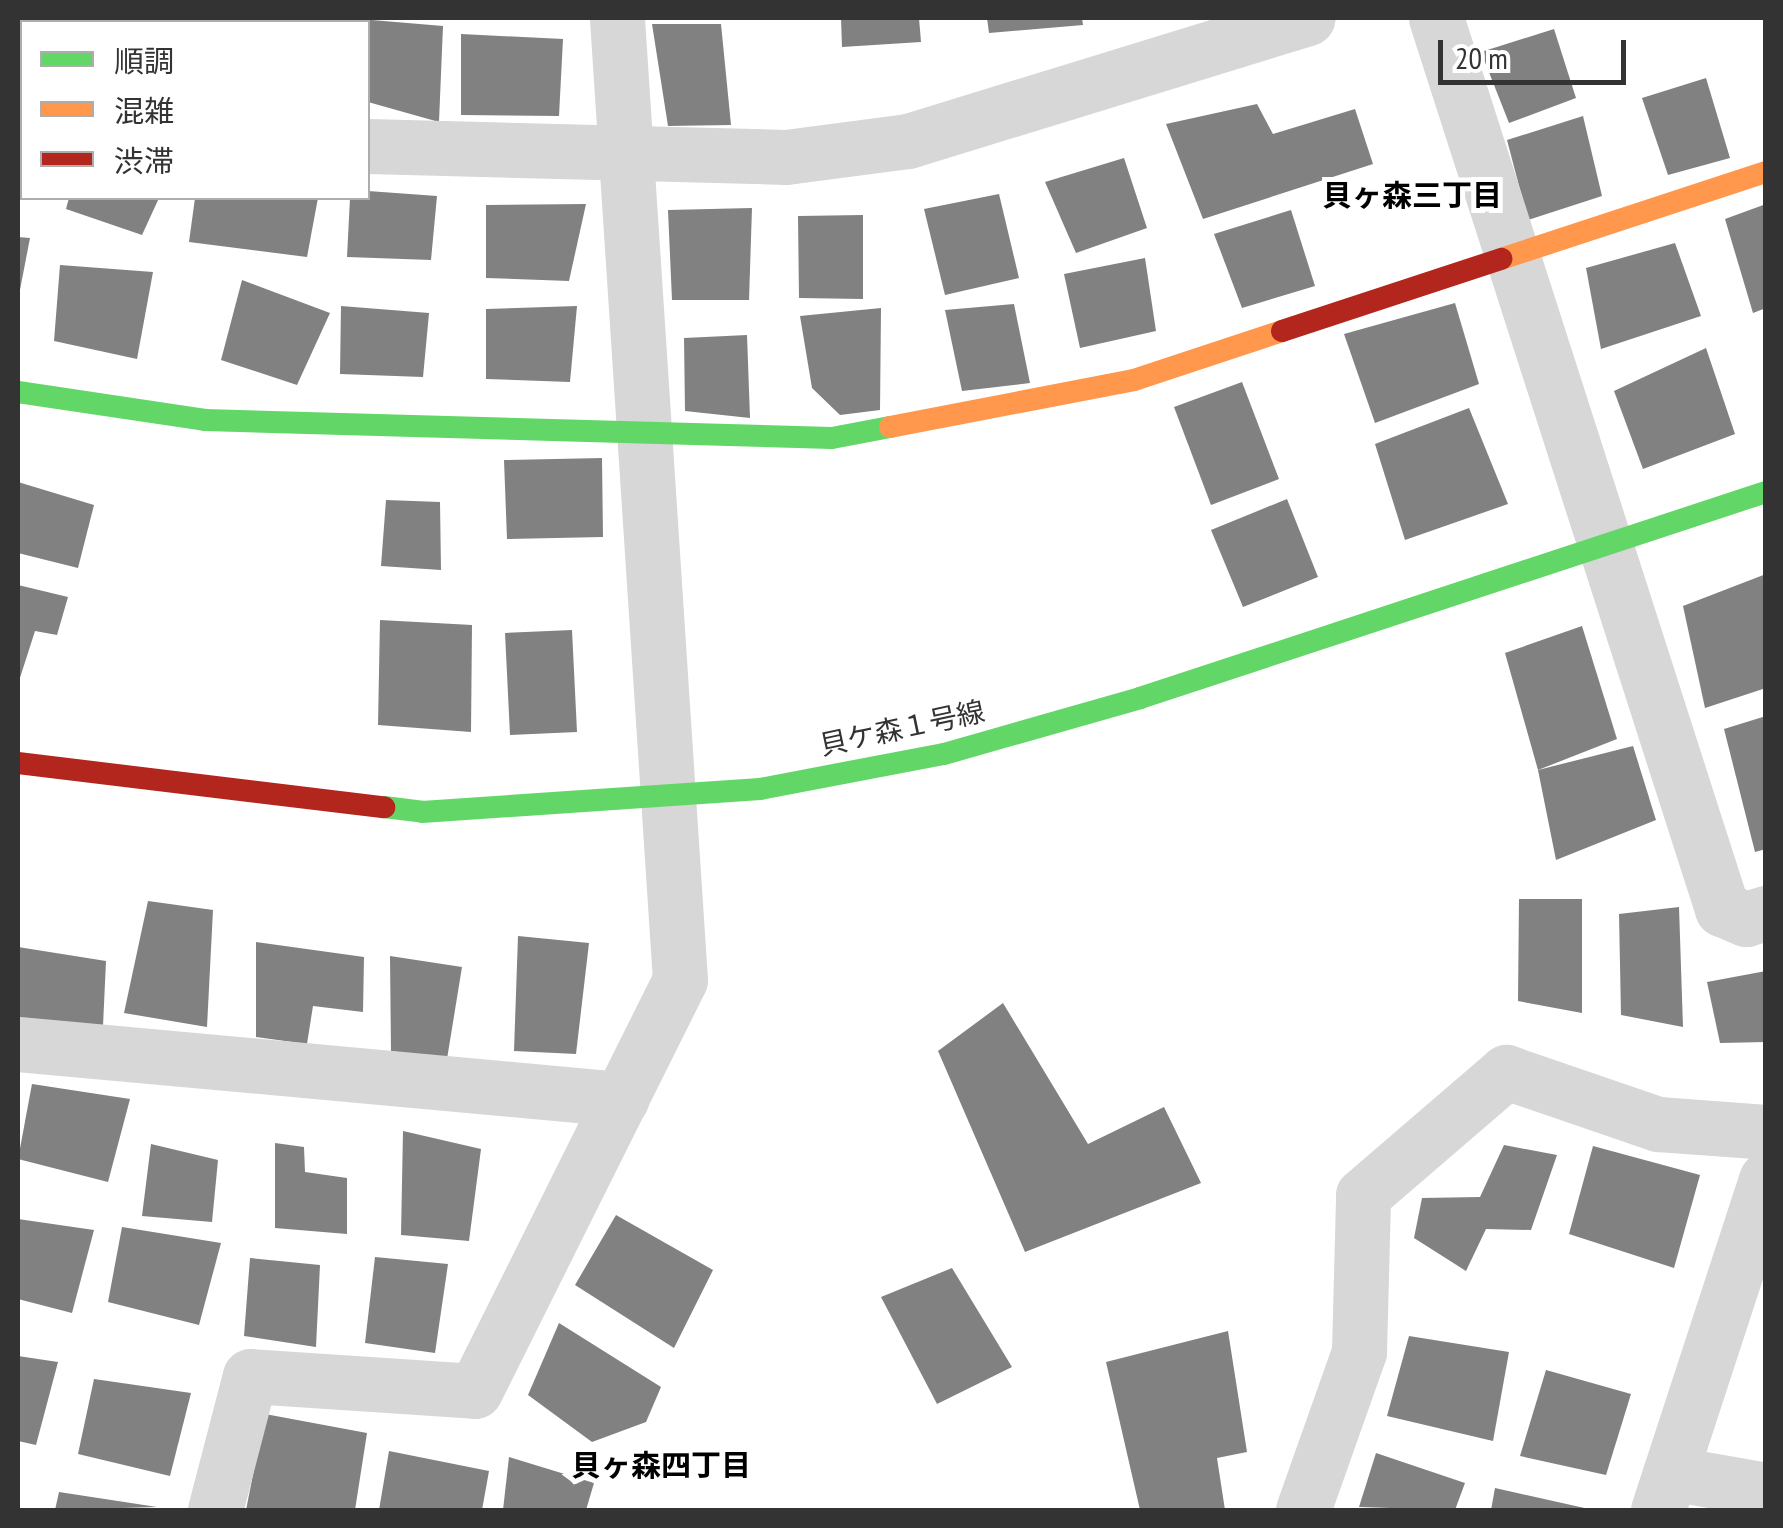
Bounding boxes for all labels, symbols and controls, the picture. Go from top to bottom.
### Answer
legend [20,20,370,200]
scale bar [1443,20,1630,82]
text: 20 m [1455,38,1508,77]
text: 順調 [114,41,174,80]
text: 混雑 [114,91,174,130]
text: 渋滞 [114,141,174,180]
district label: 貝ヶ森三丁目 [1322,177,1502,213]
street label: 貝ケ森１号線 [816,694,988,762]
district label: 貝ヶ森四丁目 [571,1447,751,1483]

